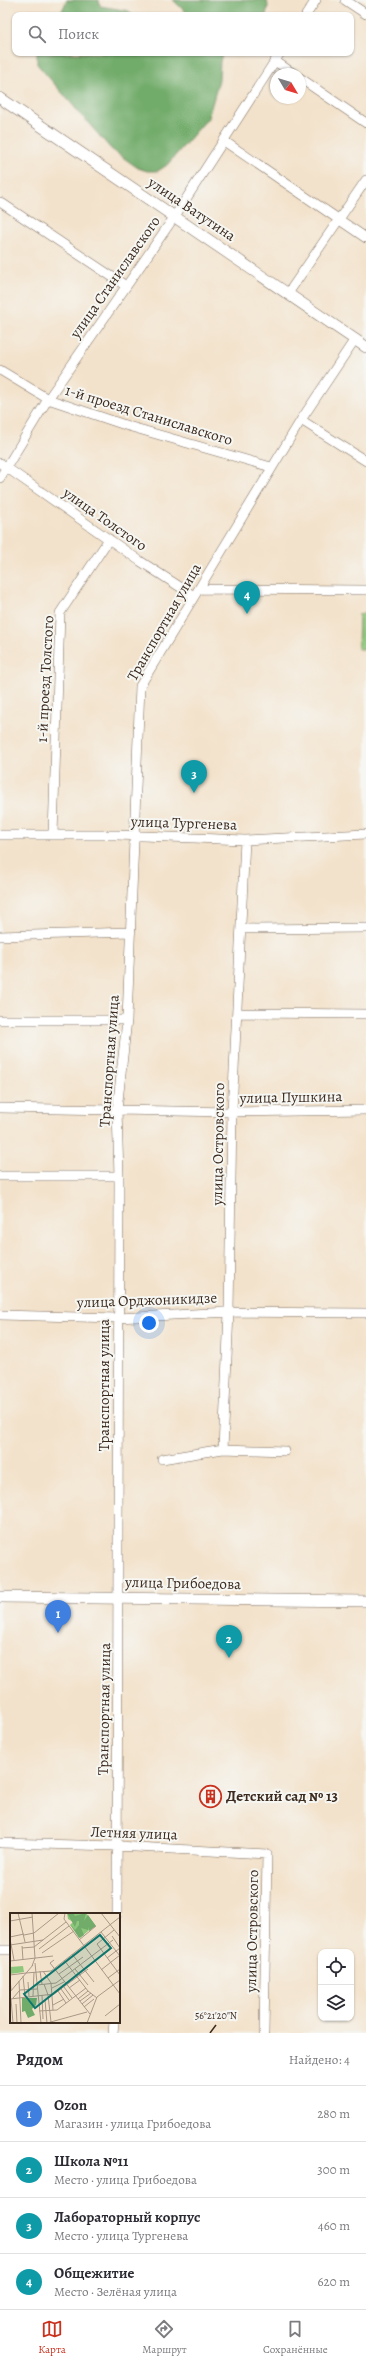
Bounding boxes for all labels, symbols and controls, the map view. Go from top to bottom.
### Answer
search box [12,12,354,56]
icon: search [26,23,48,45]
text: Поиск [58,24,99,44]
north arrow [270,68,306,104]
street label: улица Ватутина [143,172,240,246]
street label: улица Станиславского [65,212,165,343]
street label: 1-й проезд Станиславского [63,380,235,450]
street label: улица Толстого [58,482,151,555]
street label: Транспортная улица [122,560,206,684]
pin: 4 [234,581,260,614]
street label: 1-й проезд Толстого [32,615,58,743]
pin: 3 [181,760,207,793]
street label: улица Тургенева [130,811,237,835]
street label: Транспортная улица [94,994,124,1128]
street label: улица Островского [207,1082,229,1207]
street label: улица Пушкина [238,1086,343,1108]
street label: улица Орджоникидзе [76,1288,218,1312]
your location [139,1313,159,1333]
street label: Транспортная улица [94,1319,114,1451]
street label: улица Грибоедова [124,1572,241,1594]
pin: 1 [45,1600,71,1633]
pin: 2 [216,1625,242,1658]
street label: Транспортная улица [93,1642,115,1775]
building icon: Детский сад № 13 [198,1783,224,1809]
place label: Детский сад № 13 [226,1786,338,1806]
street label: Летняя улица [90,1821,178,1845]
street label: улица Островского [241,1869,263,1994]
inset map [10,1913,120,2023]
map controls [318,1949,354,2021]
button: locate [318,1949,354,1985]
button: layers [318,1985,354,2021]
text: 56°21'20"N [195,2009,237,2022]
text: Рядом [16,2048,63,2071]
text: Найдено: 4 [289,2051,350,2068]
text: Ozon [54,2095,87,2115]
text: 1 [27,2105,31,2122]
text: 280 m [317,2105,350,2122]
text: Магазин · улица Грибоедова [54,2115,211,2132]
text: Школа №11 [54,2151,128,2171]
text: 2 [26,2161,32,2178]
text: 300 m [317,2161,350,2178]
text: Место · улица Грибоедова [54,2171,197,2188]
text: Лабораторный корпус [54,2207,200,2227]
text: 3 [26,2217,32,2234]
text: 460 m [318,2217,350,2234]
text: Место · улица Тургенева [54,2227,188,2244]
text: Общежитие [54,2263,135,2283]
text: 4 [26,2273,32,2290]
text: 620 m [317,2273,350,2290]
text: Место · Зелёная улица [54,2283,177,2300]
tab: Карта [38,2318,66,2357]
tab: Маршрут [142,2318,187,2357]
tab: Сохранённые [263,2318,328,2357]

